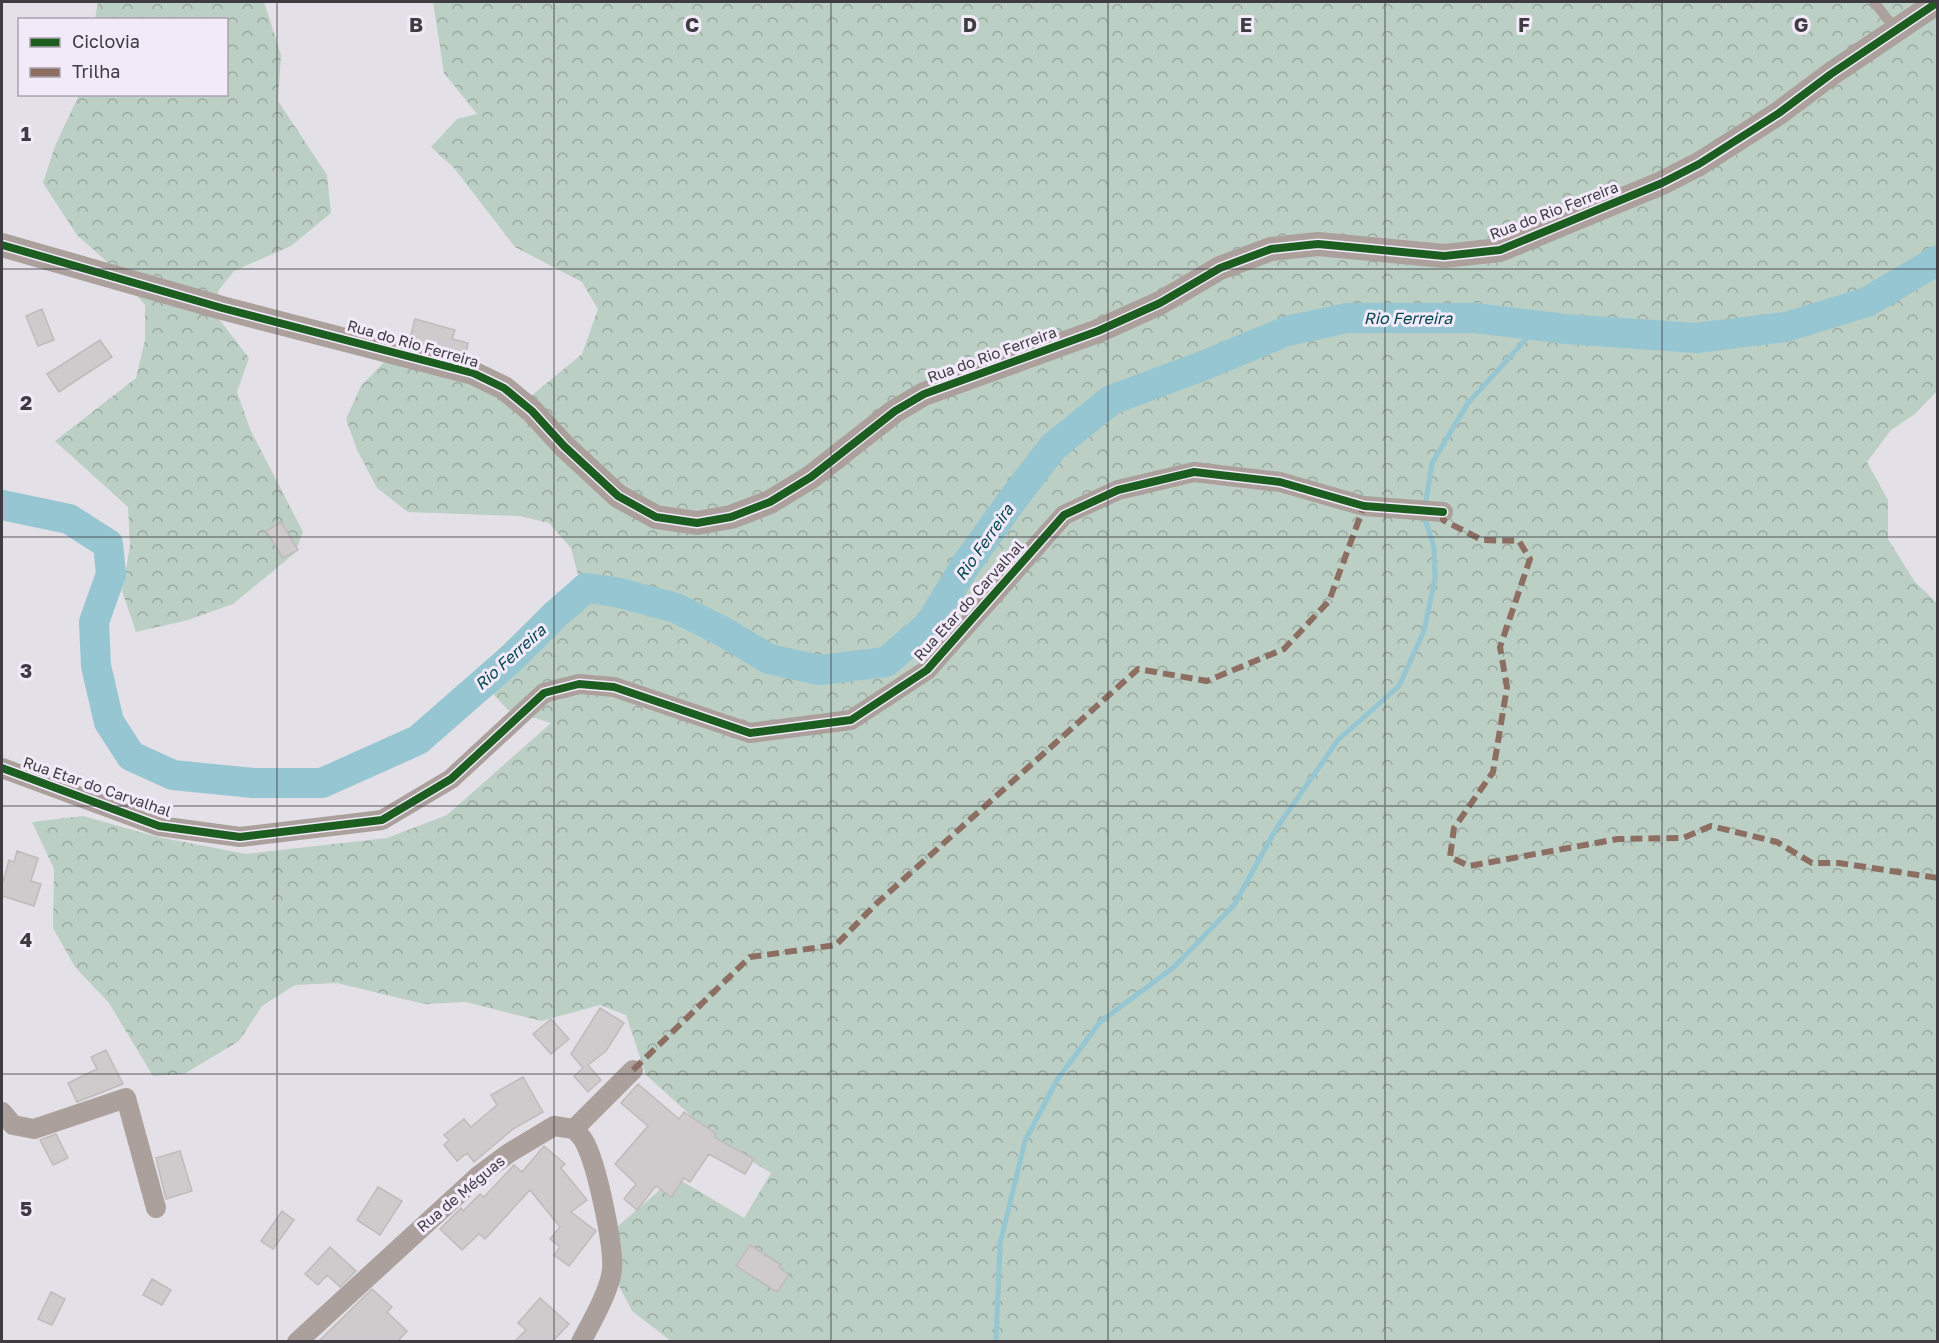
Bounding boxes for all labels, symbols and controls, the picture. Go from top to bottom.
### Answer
text: B [409,12,423,36]
text: C [685,12,699,36]
text: D [963,12,977,36]
text: E [1240,12,1252,36]
text: F [1518,12,1530,36]
text: G [1794,12,1808,36]
legend [18,18,228,96]
text: Ciclovia [72,30,140,52]
text: Trilha [72,60,120,82]
text: 1 [21,121,31,145]
street label: Rua do Rio Ferreira [1487,177,1620,243]
water label: Rio Ferreira [1364,308,1453,328]
street label: Rua do Rio Ferreira [345,316,481,370]
street label: Rua do Rio Ferreira [925,322,1059,386]
text: 2 [20,390,32,414]
water label: Rio Ferreira [950,499,1018,584]
street label: Rua Etar do Carvalhal [910,537,1027,664]
water label: Rio Ferreira [470,619,550,694]
text: 3 [20,658,32,682]
street label: Rua Etar do Carvalhal [21,752,174,820]
text: 4 [20,927,32,951]
street label: Rua de Méguas [413,1151,508,1235]
text: 5 [20,1196,32,1220]

